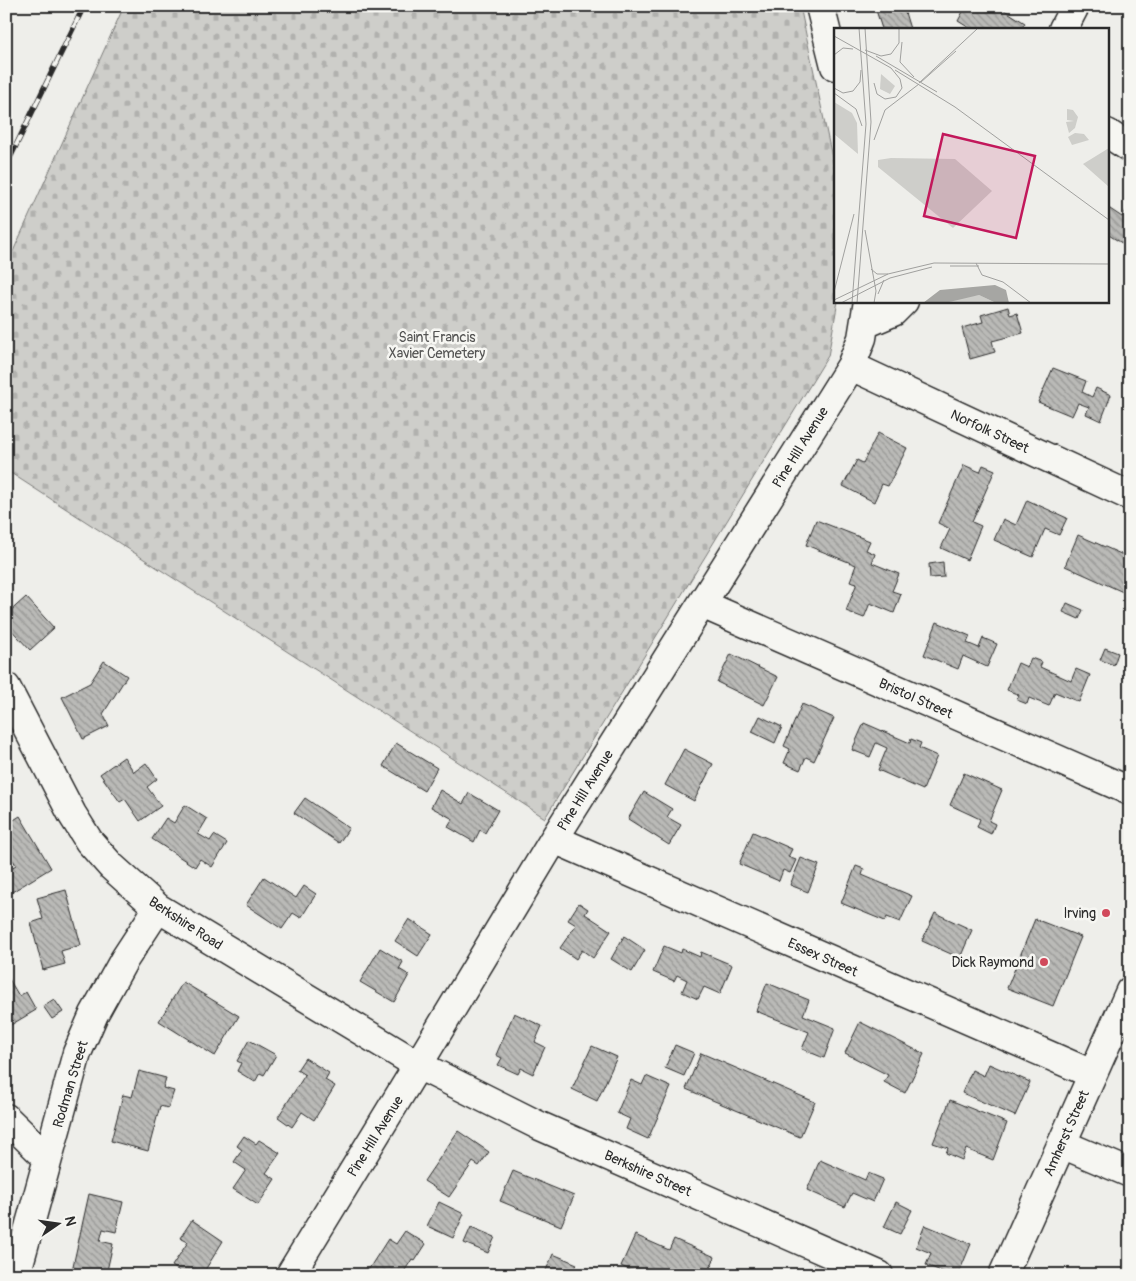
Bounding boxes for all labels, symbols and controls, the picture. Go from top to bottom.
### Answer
inset map [834,28,1108,302]
park label: Saint Francis Xavier Cemetery [389,329,485,362]
street label: Pine Hill Avenue [769,404,832,491]
street label: Norfolk Street [948,406,1032,457]
street label: Bristol Street [876,675,956,722]
street label: Pine Hill Avenue [554,747,617,834]
street label: Berkshire Road [146,893,226,954]
place label: Irving [1063,905,1096,922]
marker: Irving [1100,907,1112,919]
street label: Essex Street [785,934,861,981]
place label: Dick Raymond [952,954,1034,971]
marker: Dick Raymond [1038,956,1050,968]
street label: Rodman Street [49,1038,92,1130]
street label: Amherst Street [1040,1087,1093,1179]
street label: Pine Hill Avenue [344,1093,407,1180]
street label: Berkshire Street [602,1147,694,1200]
north arrow [32,1198,82,1248]
text: N [61,1215,80,1228]

